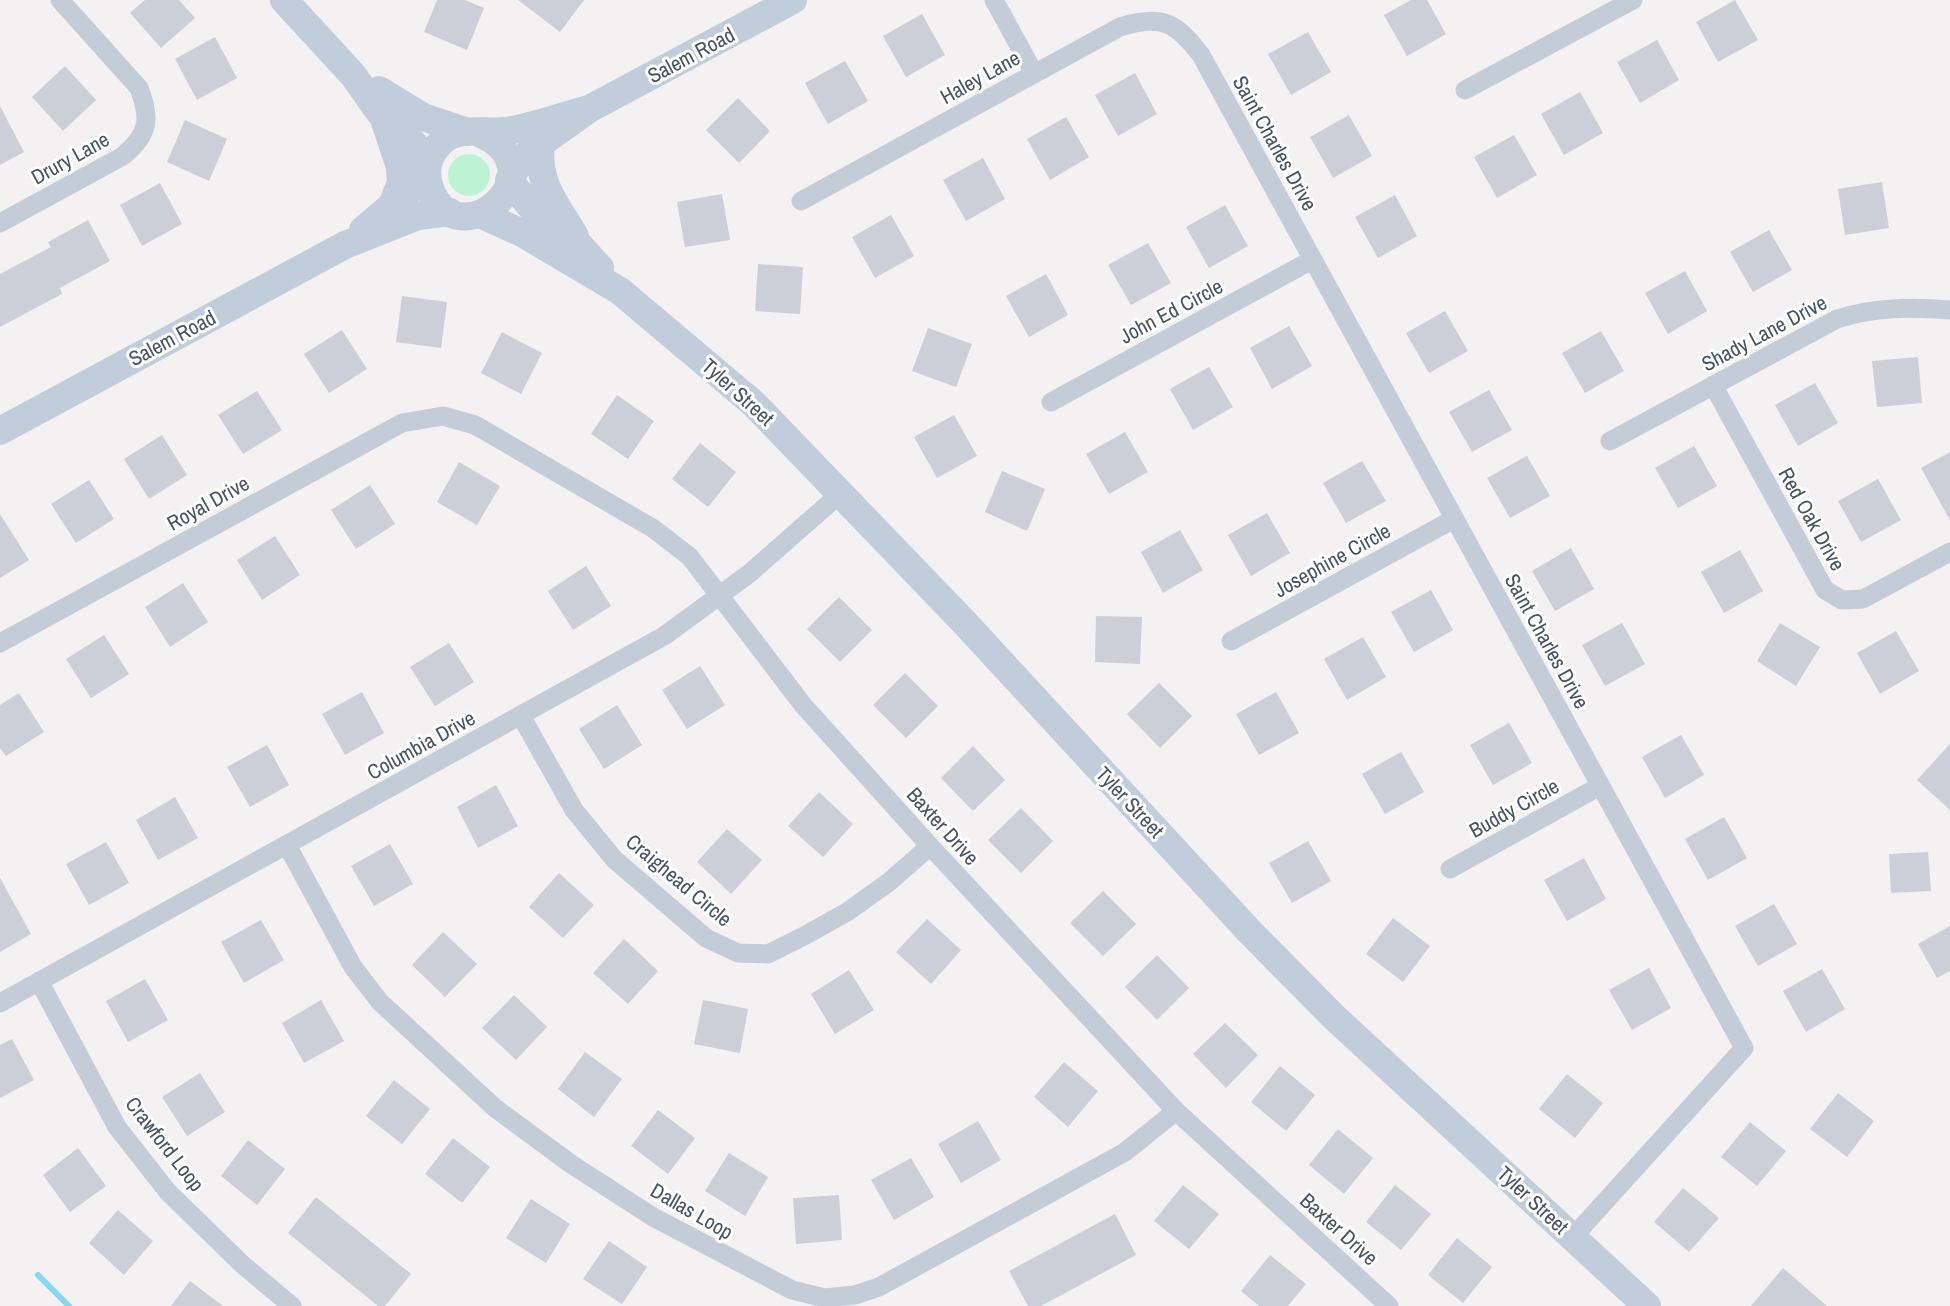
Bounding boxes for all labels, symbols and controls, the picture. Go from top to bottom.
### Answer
street label: Salem Road [642,20,740,90]
street label: Haley Lane [935,43,1025,111]
street label: Saint Charles Drive [1226,70,1324,216]
street label: Drury Lane [26,125,114,191]
street label: John Ed Circle [1114,272,1228,350]
street label: Shady Lane Drive [1696,288,1832,378]
street label: Salem Road [123,303,221,373]
street label: Tyler Street [696,352,781,432]
street label: Red Oak Drive [1772,462,1852,576]
street label: Royal Drive [162,469,254,537]
street label: Josephine Circle [1268,516,1396,604]
street label: Saint Charles Drive [1498,568,1596,714]
street label: Columbia Drive [362,703,480,787]
street label: Tyler Street [1089,760,1171,844]
street label: Buddy Circle [1464,771,1564,845]
street label: Baxter Drive [900,781,986,871]
street label: Craighead Circle [620,827,738,933]
street label: Crawford Loop [119,1091,211,1197]
street label: Tyler Street [1491,1159,1575,1241]
street label: Dallas Loop [645,1176,739,1246]
street label: Baxter Drive [1294,1186,1384,1272]

